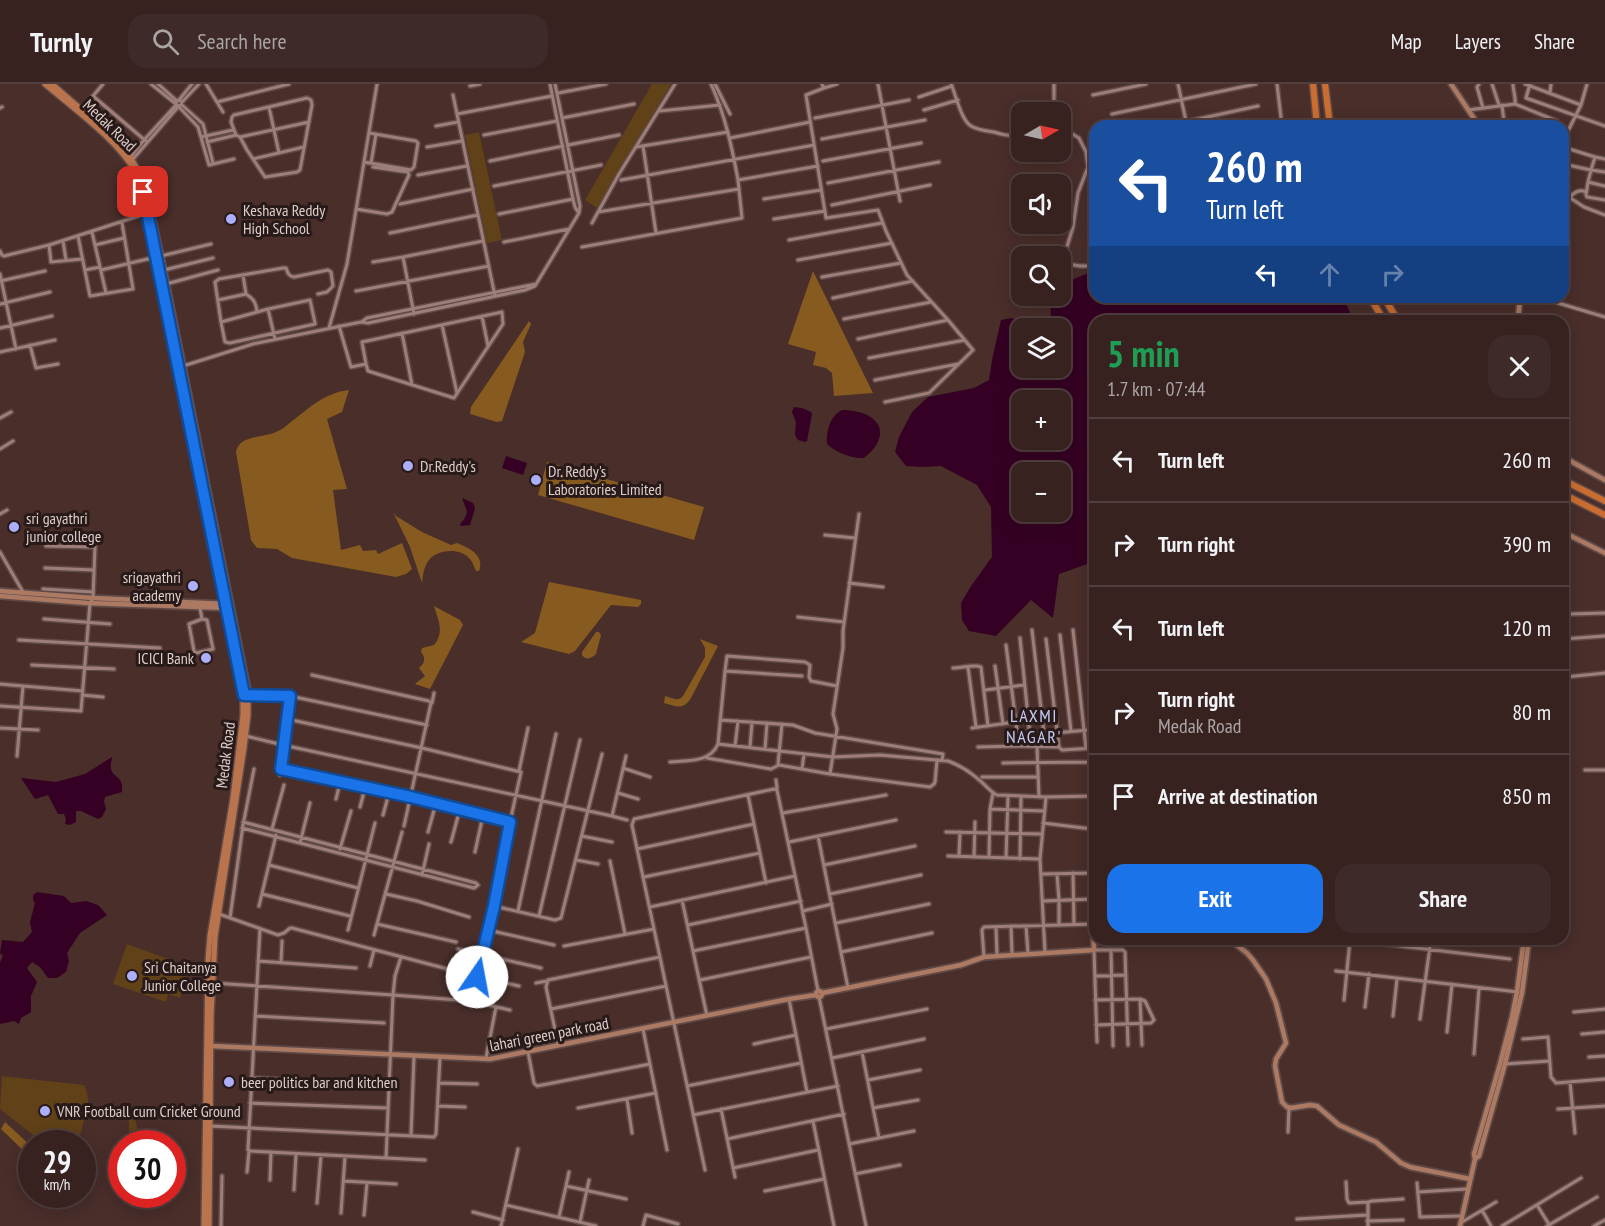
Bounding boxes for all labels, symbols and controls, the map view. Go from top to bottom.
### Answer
search box [128,14,548,68]
text: Turnly [30,23,92,60]
icon: search [149,25,182,58]
text: Search here [197,27,287,55]
text: Map [1391,28,1422,55]
text: Layers [1455,28,1501,55]
text: Share [1534,28,1575,55]
street label: Medak Road [79,95,141,155]
north arrow [1011,102,1071,162]
map controls [1011,102,1071,522]
text: 260 m [1206,139,1303,194]
icon: left [1107,144,1185,222]
pin [117,166,168,217]
button: sound [1011,174,1071,234]
icon: arrive [126,175,159,208]
text: Turn left [1206,192,1284,226]
place label: Keshava Reddy High School [243,200,325,238]
marker: Keshava Reddy High School [224,212,238,226]
button: search [1011,246,1071,306]
icon: left [1250,258,1283,291]
icon: ahead [1313,258,1346,291]
icon: right [1376,258,1409,291]
button: layers [1011,318,1071,378]
text: 5 min [1107,330,1180,377]
button: close [1488,335,1551,398]
text: 1.7 km · 07:44 [1107,376,1206,402]
button: + [1011,390,1071,450]
icon: left [1107,444,1140,477]
text: Turn left [1158,446,1224,474]
text: 260 m [1502,446,1551,474]
place label: Dr.Reddy's [420,456,476,476]
marker: Dr.Reddy's [401,459,415,473]
place label: Dr. Reddy's Laboratories Limited [548,461,662,499]
button: − [1011,462,1071,522]
marker: Dr. Reddy's Laboratories Limited [529,473,543,487]
place label: sri gayathri junior college [26,508,101,546]
marker: sri gayathri junior college [7,520,21,534]
icon: right [1107,528,1140,561]
text: Turn right [1158,530,1235,558]
text: 390 m [1502,530,1551,558]
place label: srigayathri academy [123,567,181,605]
marker: srigayathri academy [186,579,200,593]
icon: left [1107,612,1140,645]
text: Turn left [1158,614,1224,642]
text: 120 m [1502,614,1551,642]
place label: ICICI Bank [138,648,195,668]
marker: ICICI Bank [199,651,213,665]
text: Turn right [1158,685,1235,713]
icon: right [1107,696,1140,729]
text: 80 m [1512,698,1551,726]
district label: LAXMI NAGAR' [1006,704,1062,748]
text: Medak Road [1158,713,1241,739]
street label: Medak Road [211,721,239,789]
icon: arrive [1107,780,1140,813]
text: Arrive at destination [1158,782,1318,810]
text: 850 m [1502,782,1551,810]
button: Exit [1107,864,1323,933]
button: Share [1335,864,1551,933]
position arrow [445,945,509,1009]
place label: Sri Chaitanya Junior College [143,957,221,995]
marker: Sri Chaitanya Junior College [125,969,139,983]
street label: lahari green park road [488,1013,610,1055]
place label: beer politics bar and kitchen [241,1072,397,1092]
marker: beer politics bar and kitchen [222,1075,236,1089]
place label: VNR Football cum Cricket Ground [56,1101,241,1121]
marker: VNR Football cum Cricket Ground [38,1104,52,1118]
speed limit sign: 30 [108,1130,186,1208]
text: 29 [43,1142,71,1181]
text: km/h [44,1175,70,1194]

